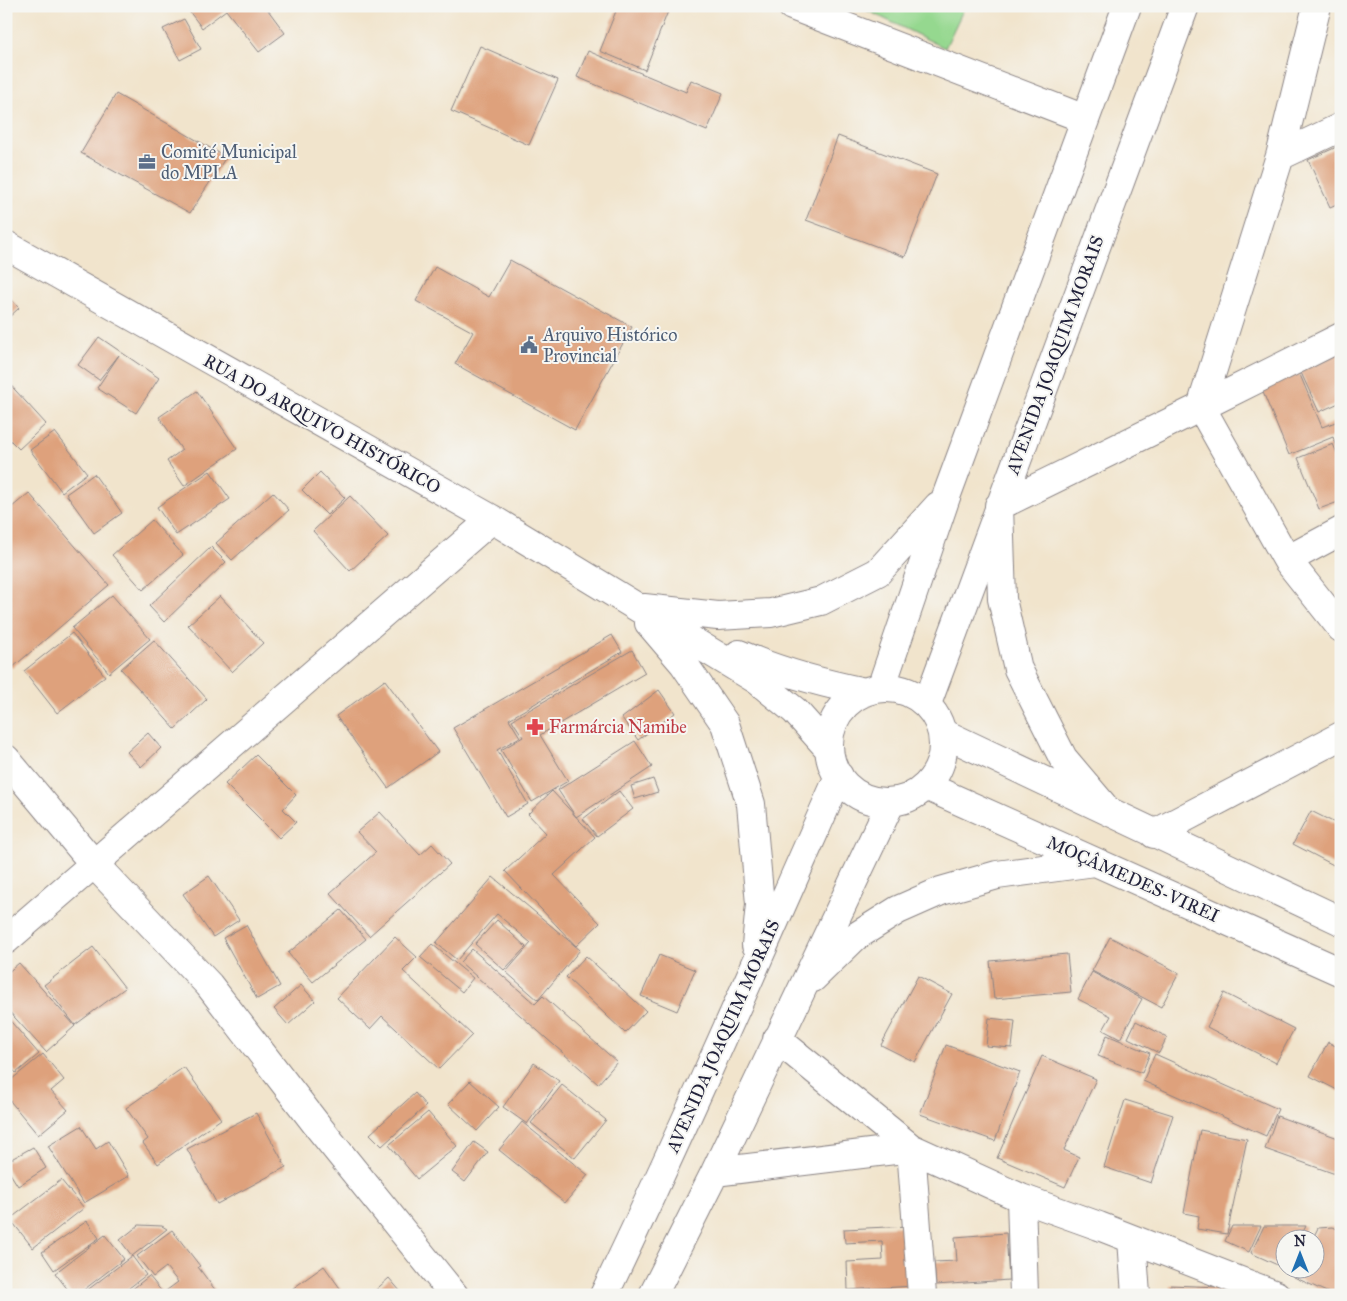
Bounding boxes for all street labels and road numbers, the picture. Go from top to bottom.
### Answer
street label: AVENIDA JOAQUIM MORAIS [1001,232,1110,479]
street label: RUA DO ARQUIVO HISTÓRICO [200,348,445,499]
street label: MOÇÂMEDES-VIREI [1044,830,1223,927]
street label: AVENIDA JOAQUIM MORAIS [661,916,785,1157]

